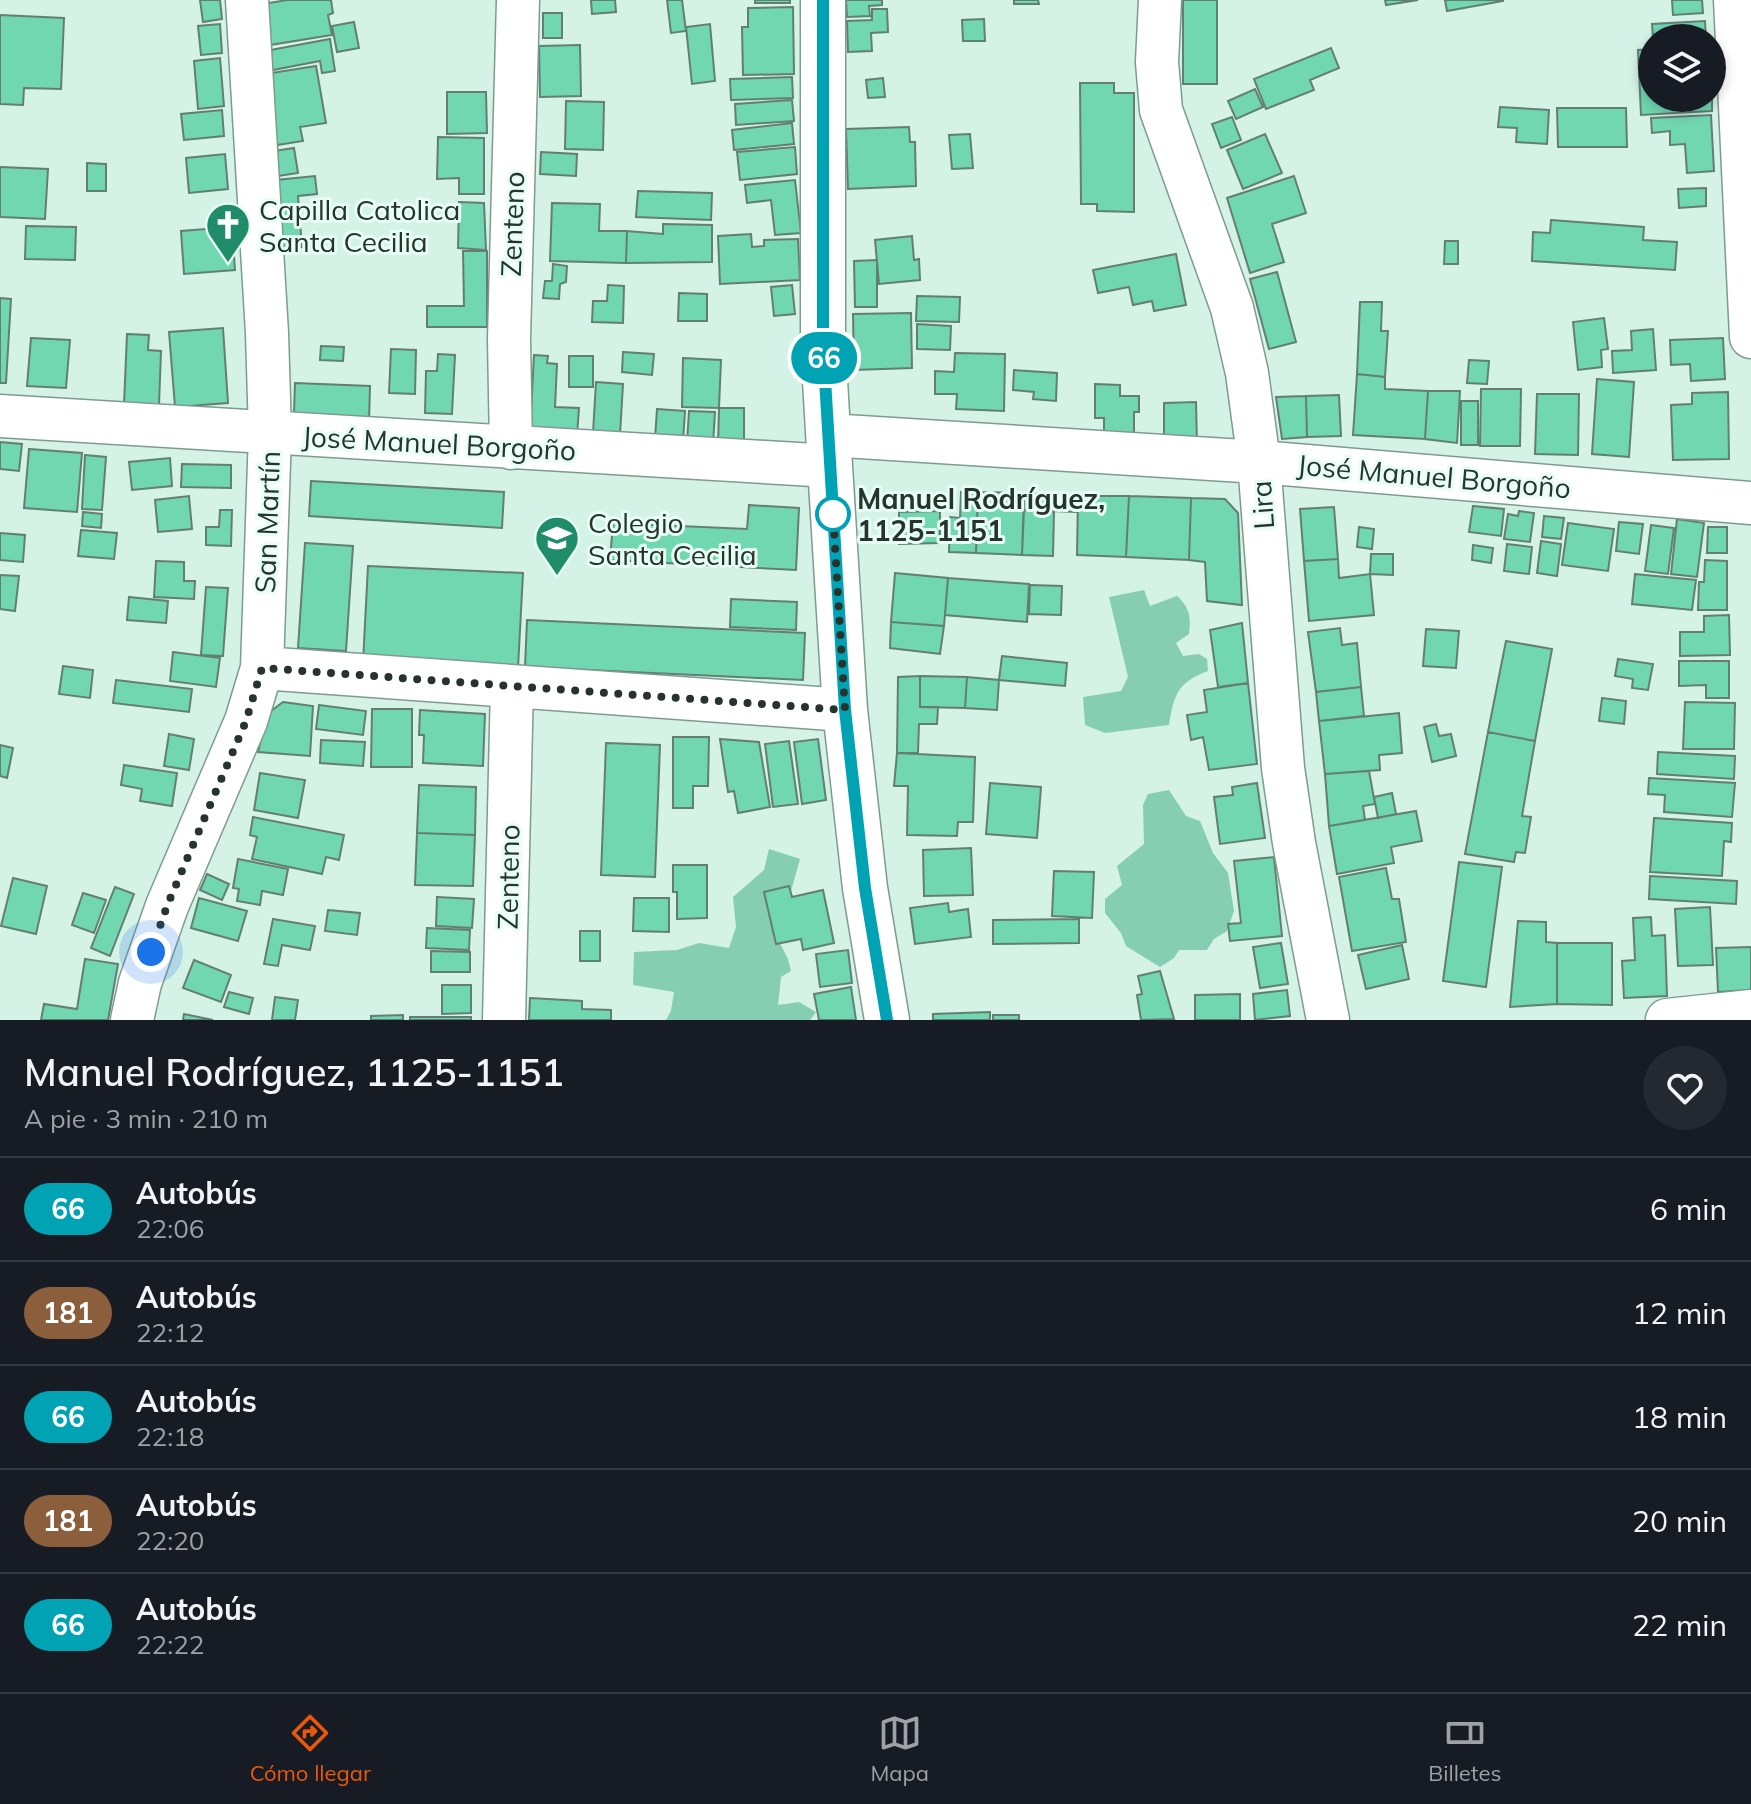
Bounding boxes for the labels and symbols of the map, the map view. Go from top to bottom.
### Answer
street label: Zenteno [493,171,531,277]
place label: Capilla Catolica Santa Cecilia [259,192,460,259]
church icon: Capilla Catolica Santa Cecilia [204,201,252,264]
line badge: 66 [788,332,860,384]
street label: José Manuel Borgoño [301,418,577,468]
street label: José Manuel Borgoño [1296,447,1572,505]
street label: San Martín [247,450,287,594]
street label: Lira [1243,479,1281,531]
place label: Manuel Rodríguez, 1125-1151 [857,481,1105,548]
marker: Manuel Rodríguez, 1125-1151 [816,497,850,531]
place label: Colegio Santa Cecilia [588,505,757,572]
school or university icon: Colegio Santa Cecilia [533,514,581,577]
street label: Zenteno [490,824,526,930]
your location [131,932,171,972]

